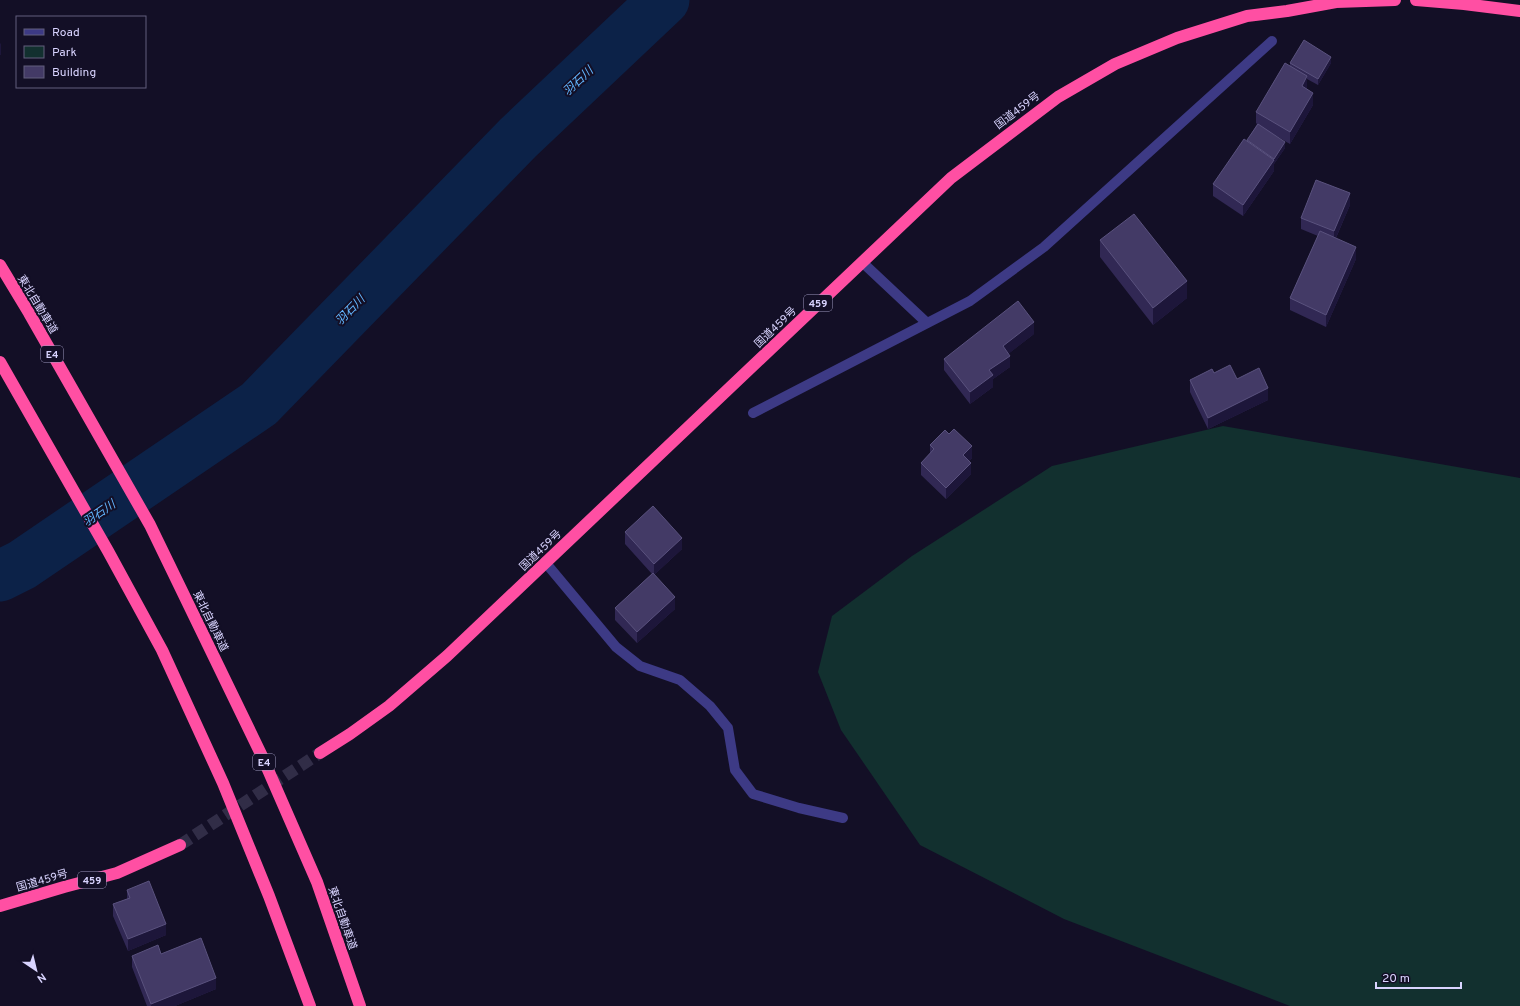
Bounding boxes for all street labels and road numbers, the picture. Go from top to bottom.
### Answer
street label: 国道459号 [992,89,1043,132]
street label: 東北自動車道 [14,273,60,336]
road number: 459 [804,295,832,311]
street label: 国道459号 [752,304,800,351]
road number: E4 [41,346,63,362]
street label: 国道459号 [517,527,565,574]
street label: 東北自動車道 [189,589,231,654]
road number: E4 [253,754,275,770]
street label: 国道459号 [15,867,70,895]
road number: 459 [78,872,106,888]
street label: 東北自動車道 [325,885,359,952]

